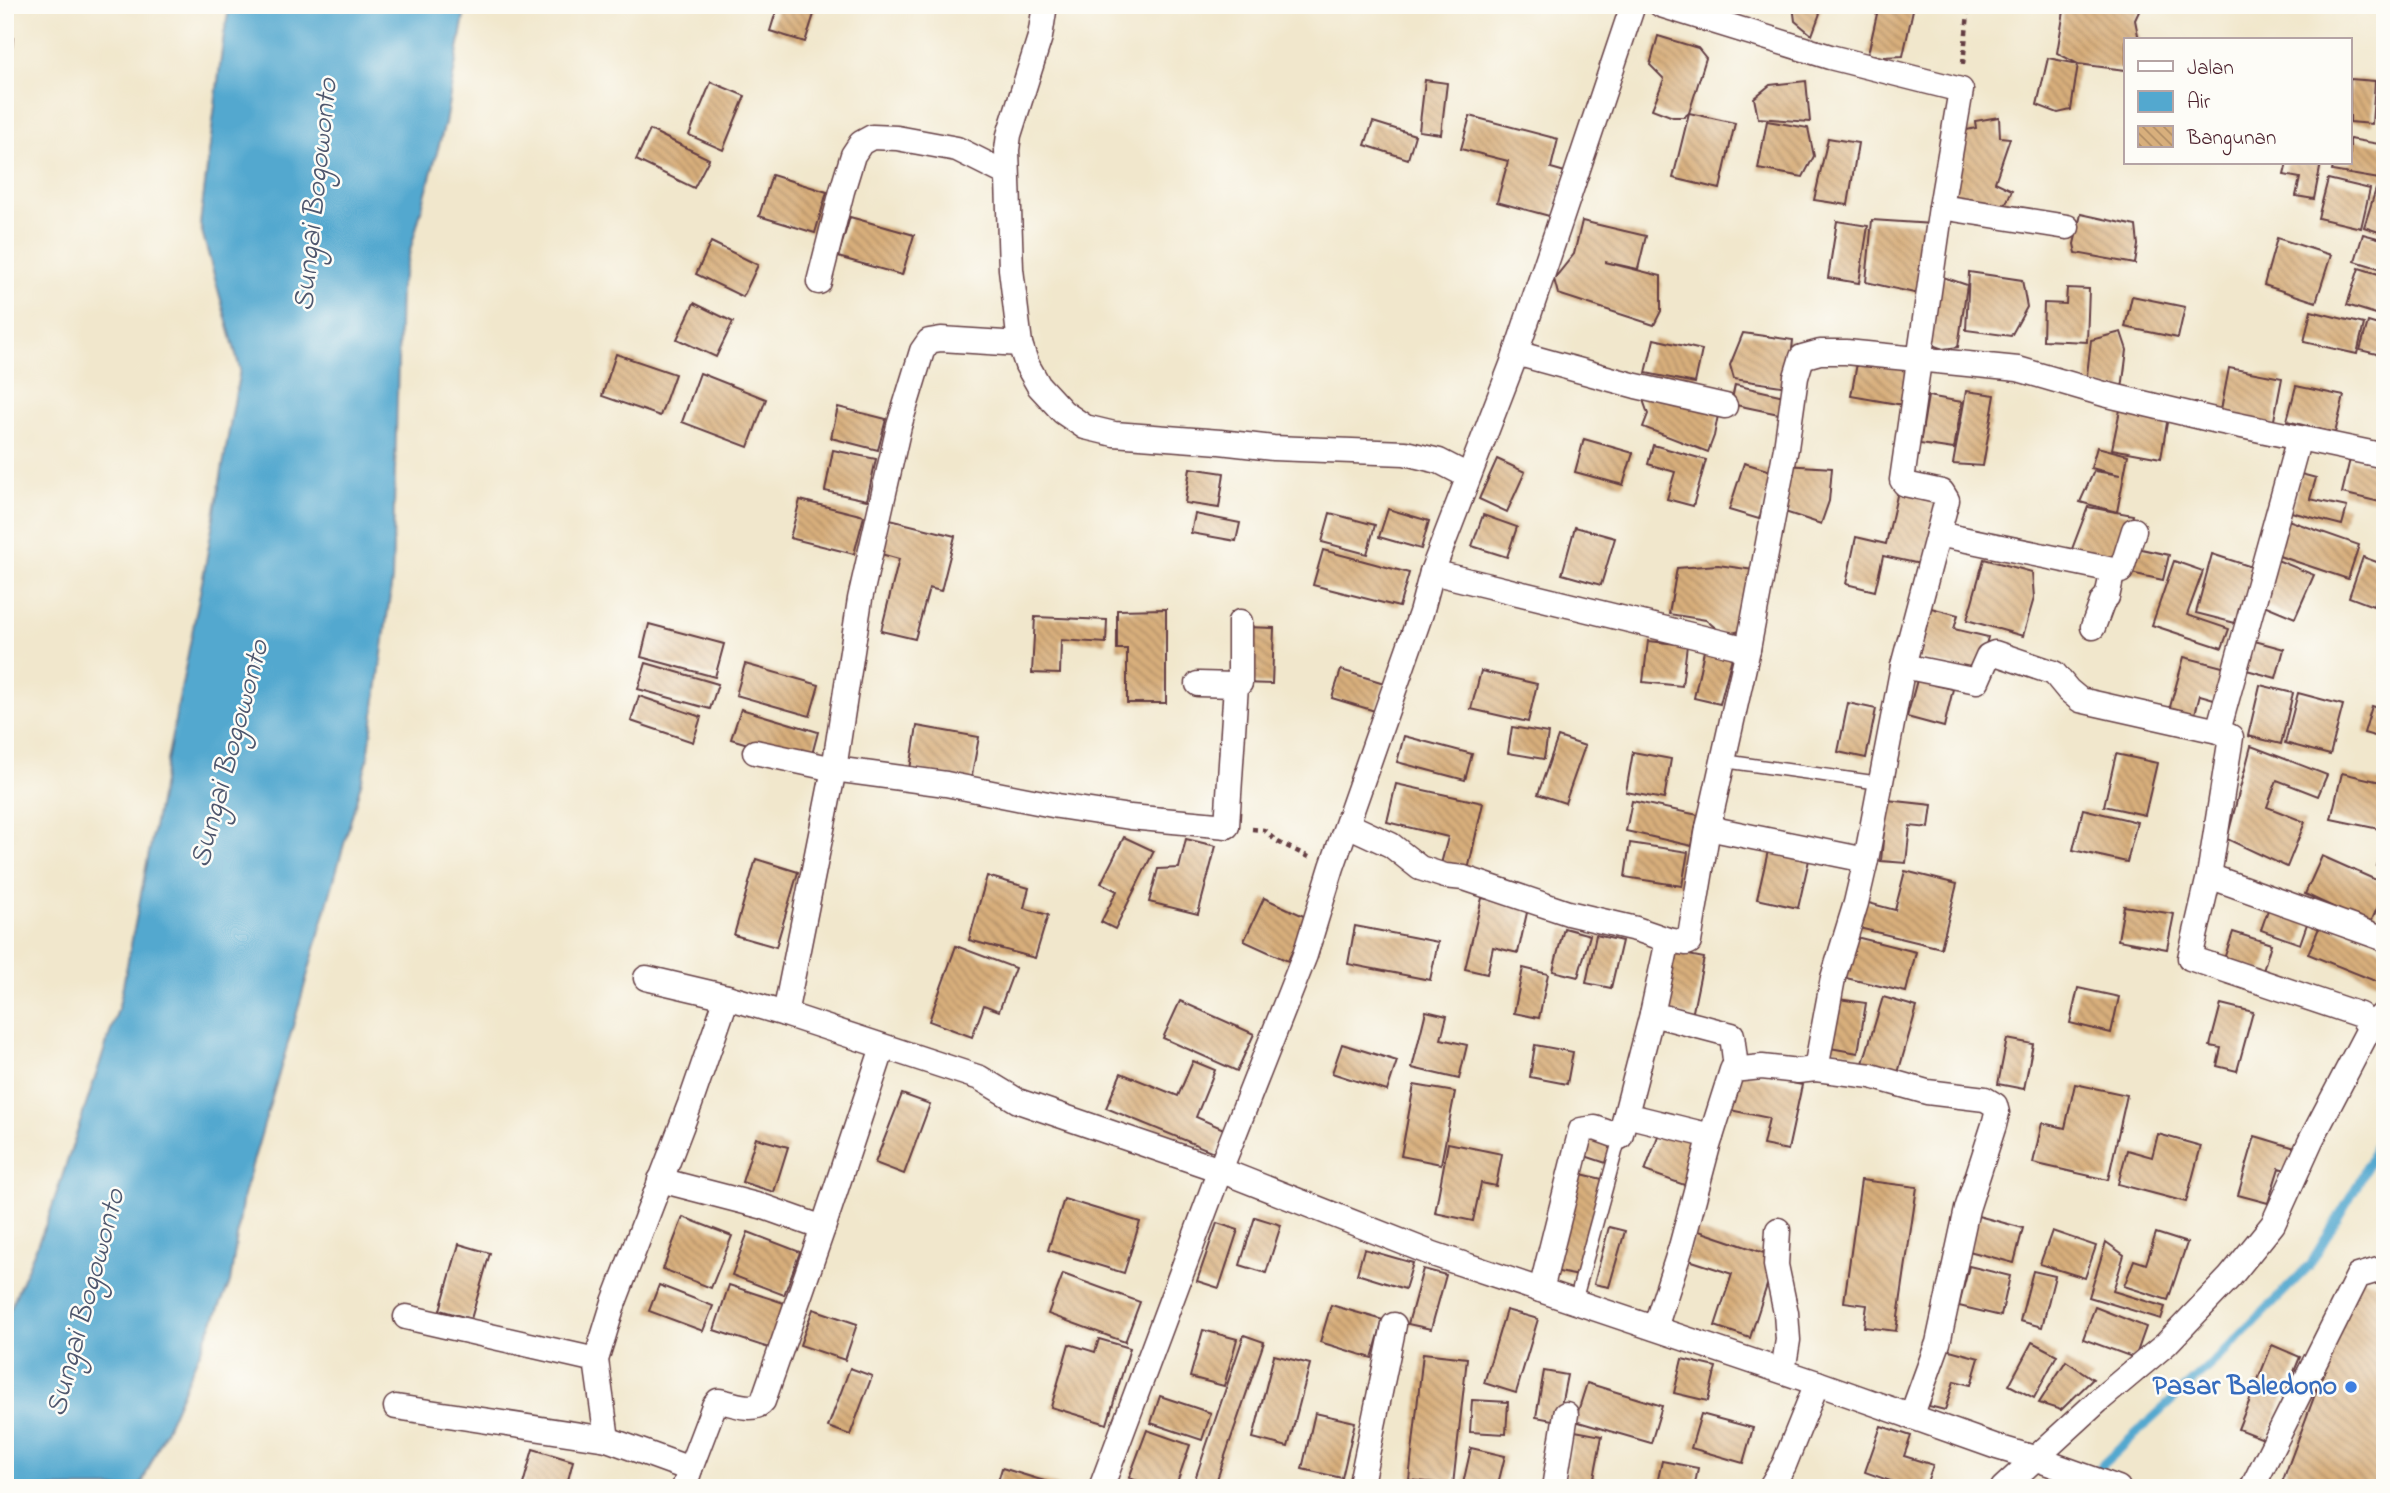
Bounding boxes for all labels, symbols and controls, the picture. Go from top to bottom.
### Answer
legend [2124,38,2352,164]
text: Jalan [2187,54,2234,84]
water label: Sungai Bogowonto [283,75,351,314]
text: Air [2187,88,2211,118]
text: Bangunan [2186,124,2276,156]
water label: Sungai Bogowonto [179,634,283,873]
water label: Sungai Bogowonto [35,1183,139,1422]
place label: Pasar Baledono [2152,1367,2337,1408]
marker: Pasar Baledono [2343,1379,2359,1395]

